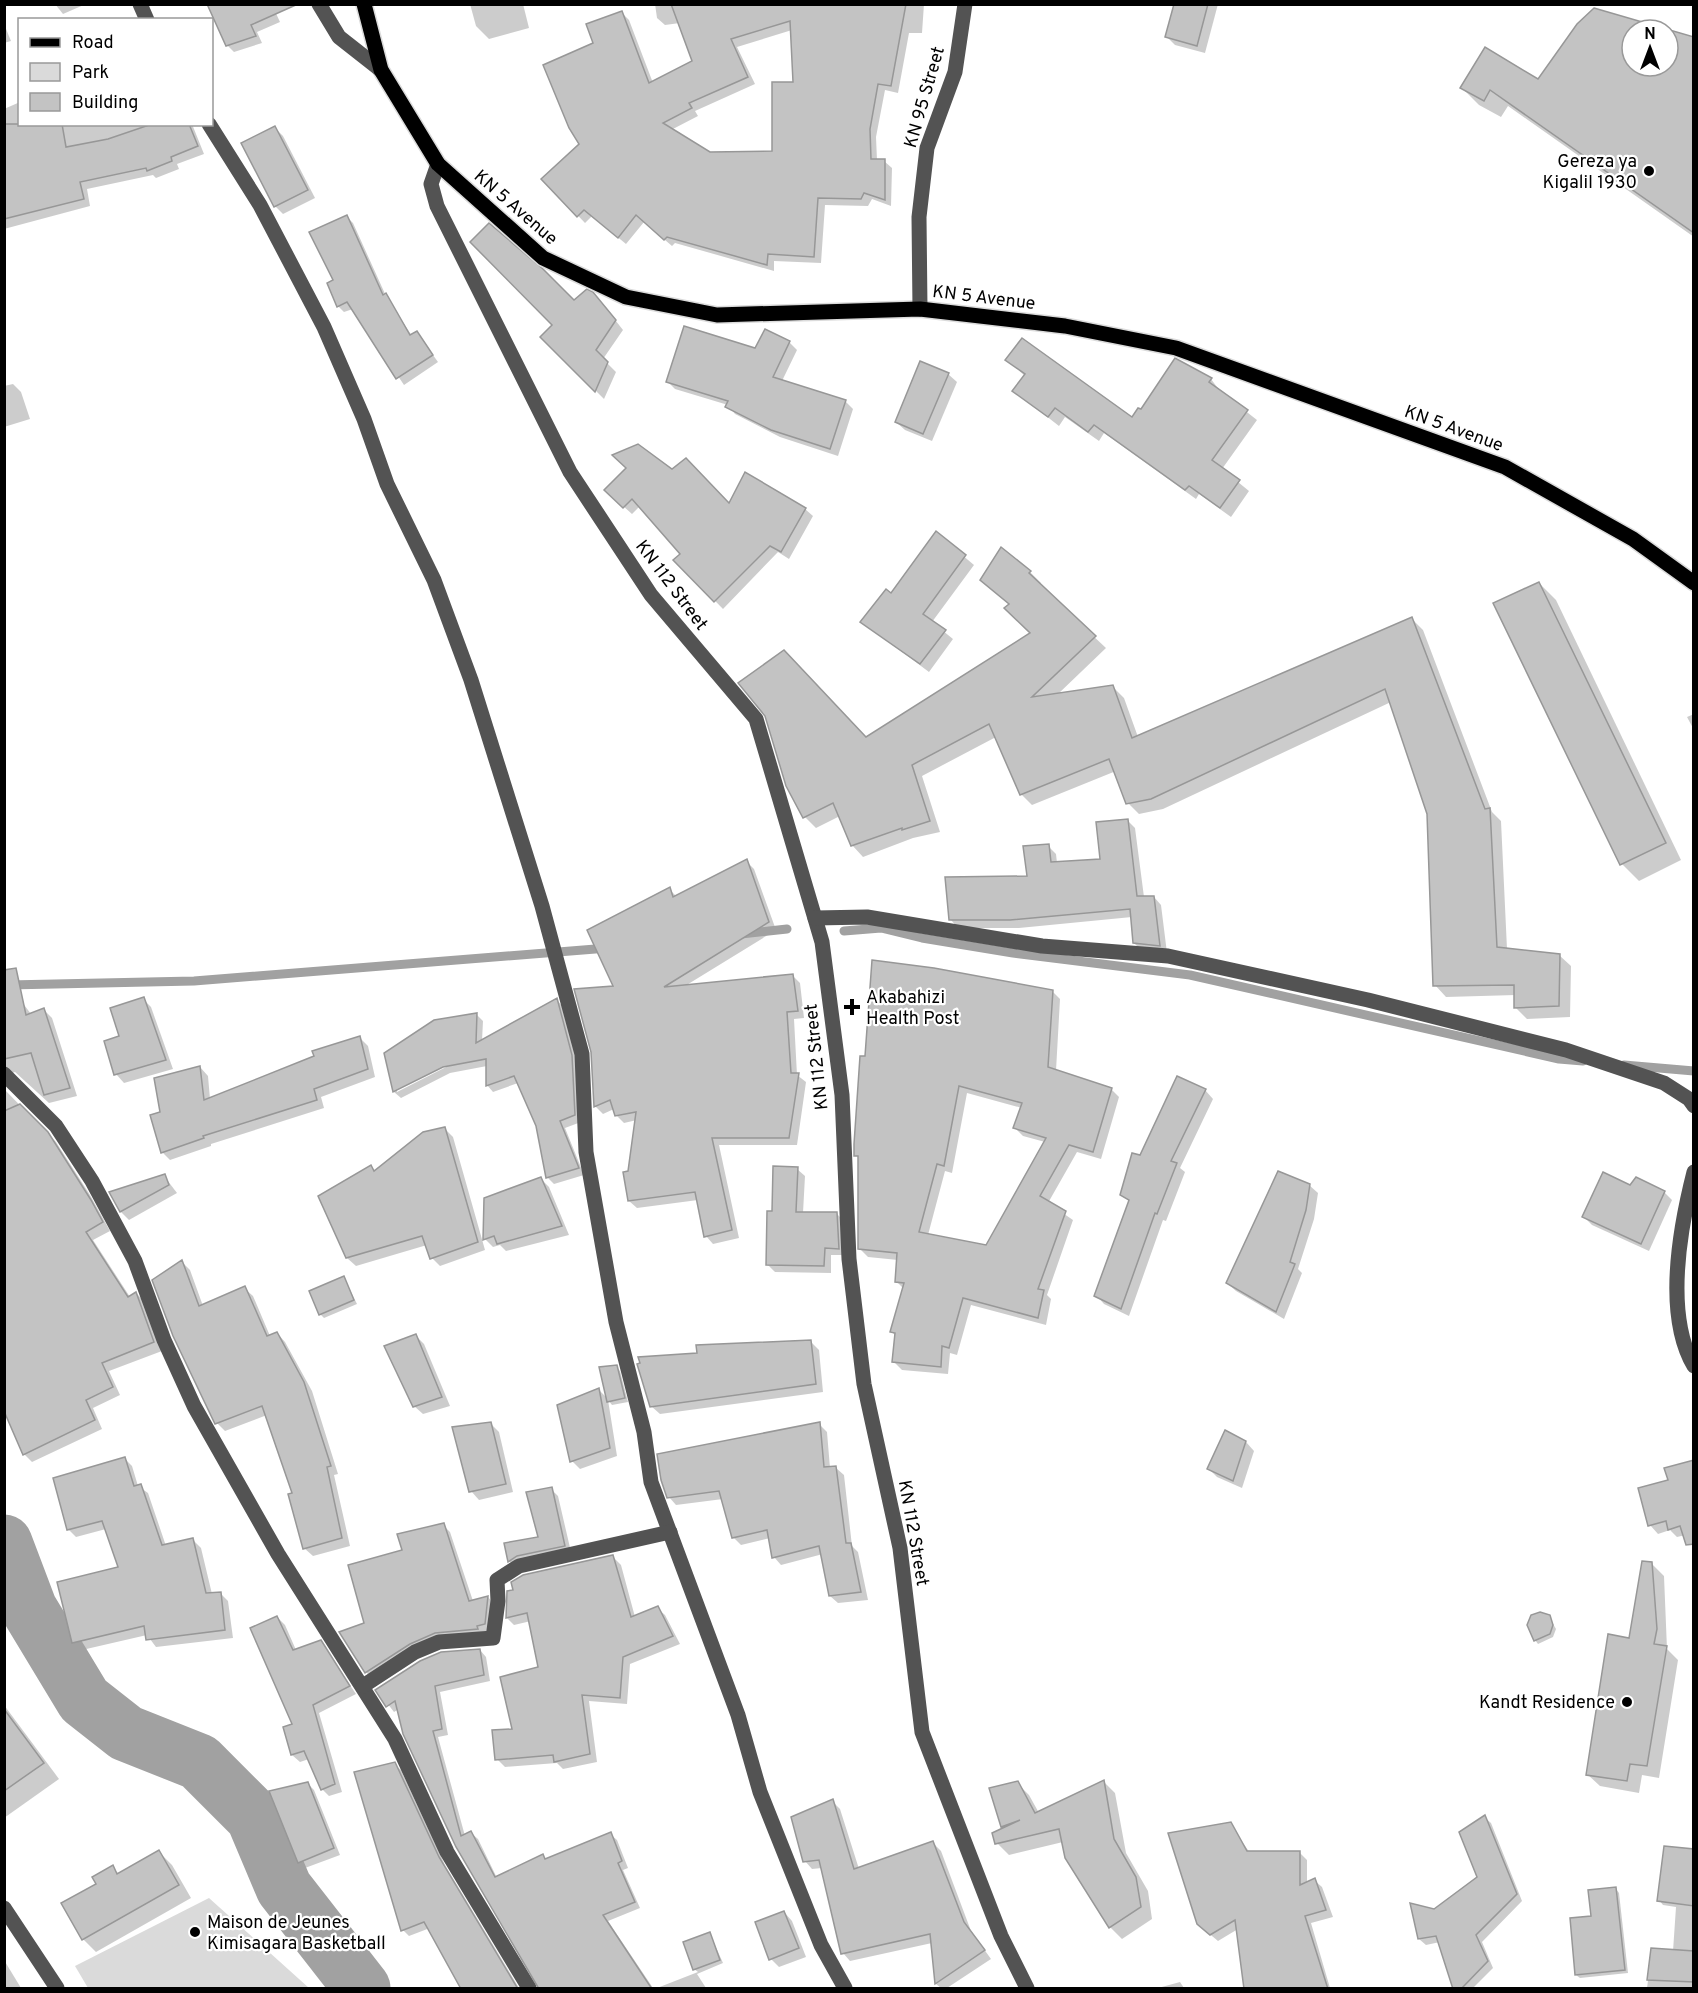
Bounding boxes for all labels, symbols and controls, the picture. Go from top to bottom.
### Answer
legend [18,18,213,126]
north arrow [1620,18,1680,78]
text: N [1644,25,1656,45]
text: Road [72,32,114,55]
street label: KN 95 Street [900,44,951,151]
text: Park [72,62,109,85]
text: Building [72,92,138,115]
place label: Gereza ya KigaliI 1930 [1543,151,1637,195]
marker: Gereza ya KigaliI 1930 [1642,164,1656,178]
street label: KN 5 Avenue [468,165,562,251]
street label: KN 5 Avenue [931,281,1037,316]
street label: KN 5 Avenue [1401,401,1506,458]
street label: KN 112 Street [629,536,712,636]
place label: Akabahizi Health Post [866,987,960,1031]
marker: Akabahizi Health Post [843,998,861,1016]
street label: KN 112 Street [800,1002,835,1111]
street label: KN 112 Street [892,1479,933,1588]
place label: Kandt Residence [1479,1692,1615,1715]
marker: Kandt Residence [1620,1695,1634,1709]
place label: Maison de Jeunes Kimisagara Basketball [207,1912,386,1956]
marker: Maison de Jeunes Kimisagara Basketball [188,1925,202,1939]

